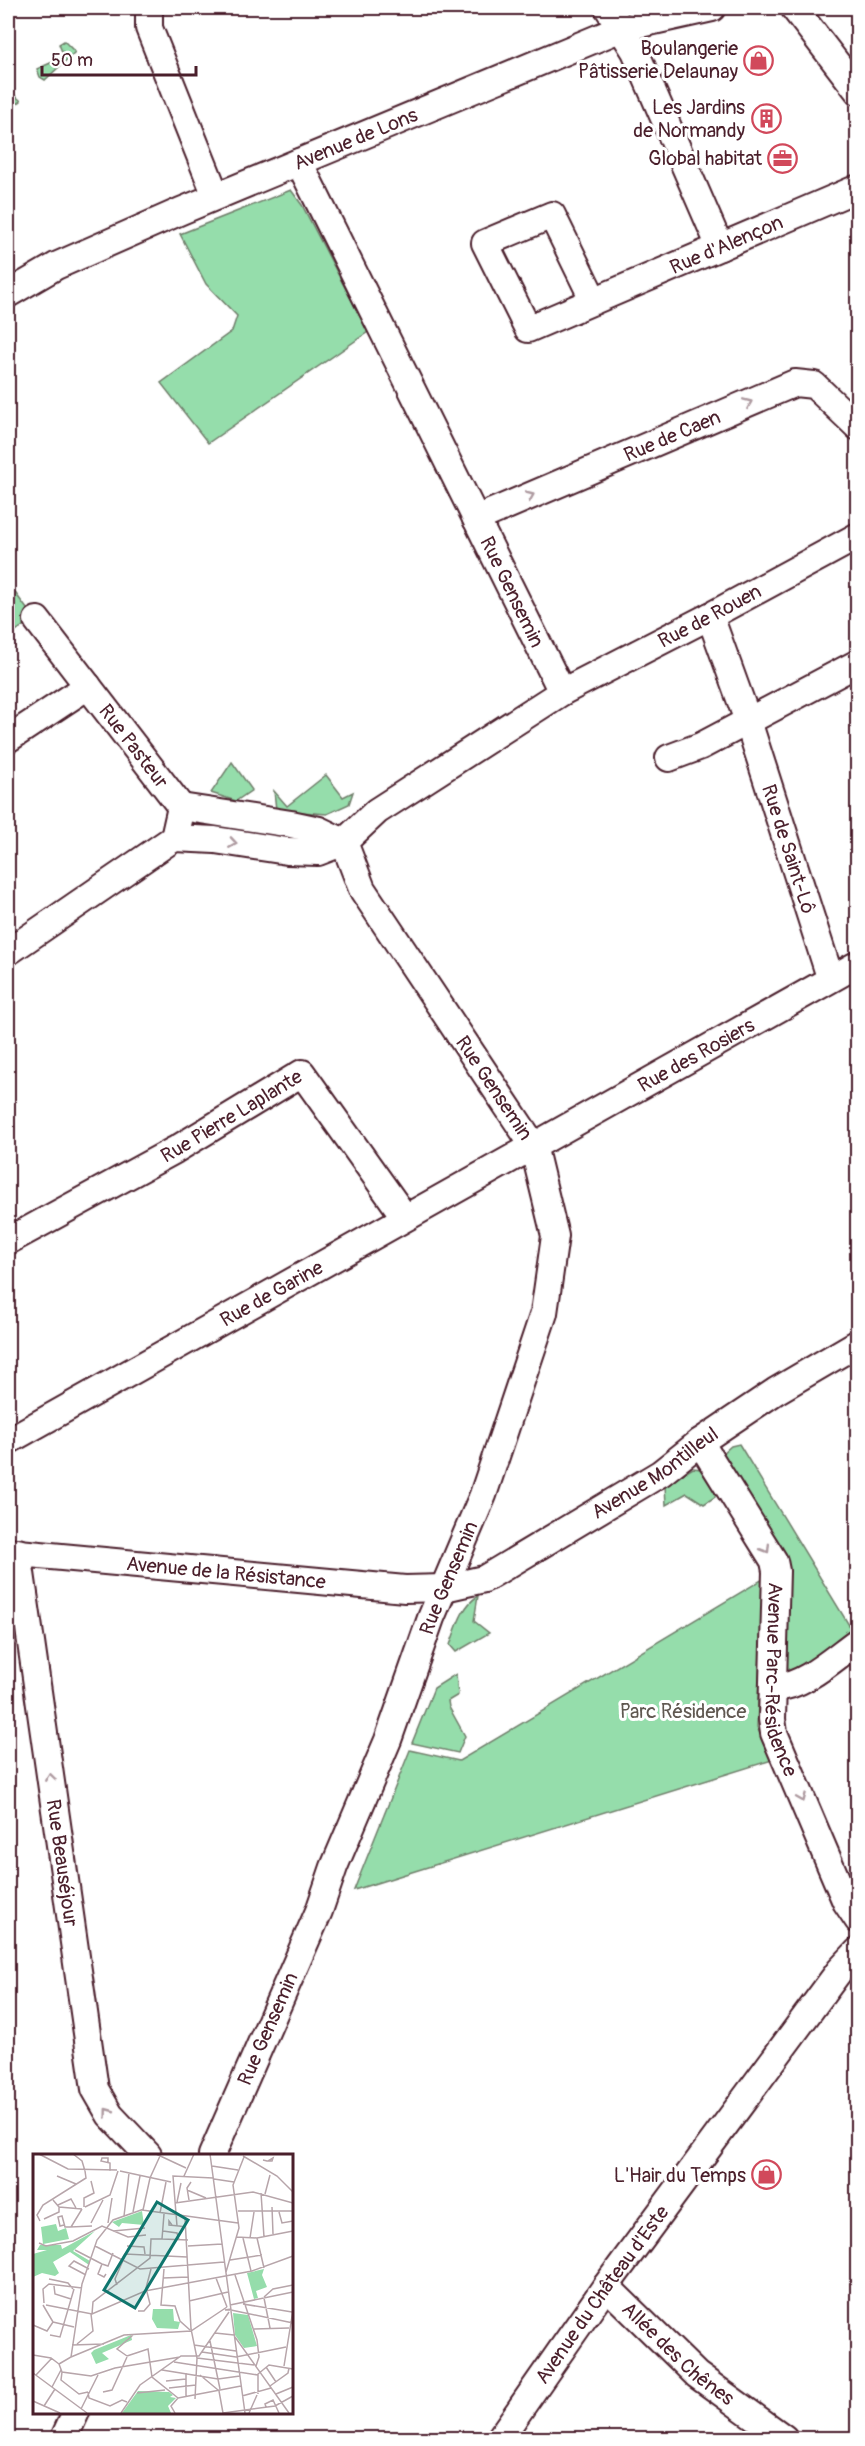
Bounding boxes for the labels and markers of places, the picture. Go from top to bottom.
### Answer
place label: Boulangerie Pâtisserie Delaunay [578,36,738,84]
shop icon: Boulangerie Pâtisserie Delaunay [743,44,775,76]
place label: Les Jardins de Normandy [633,95,745,143]
building icon: Les Jardins de Normandy [750,103,782,135]
office icon: Global habitat [767,142,799,174]
place label: Global habitat [648,146,763,171]
shop icon: L'Hair du Temps [751,2159,783,2191]
place label: L'Hair du Temps [614,2163,746,2188]

